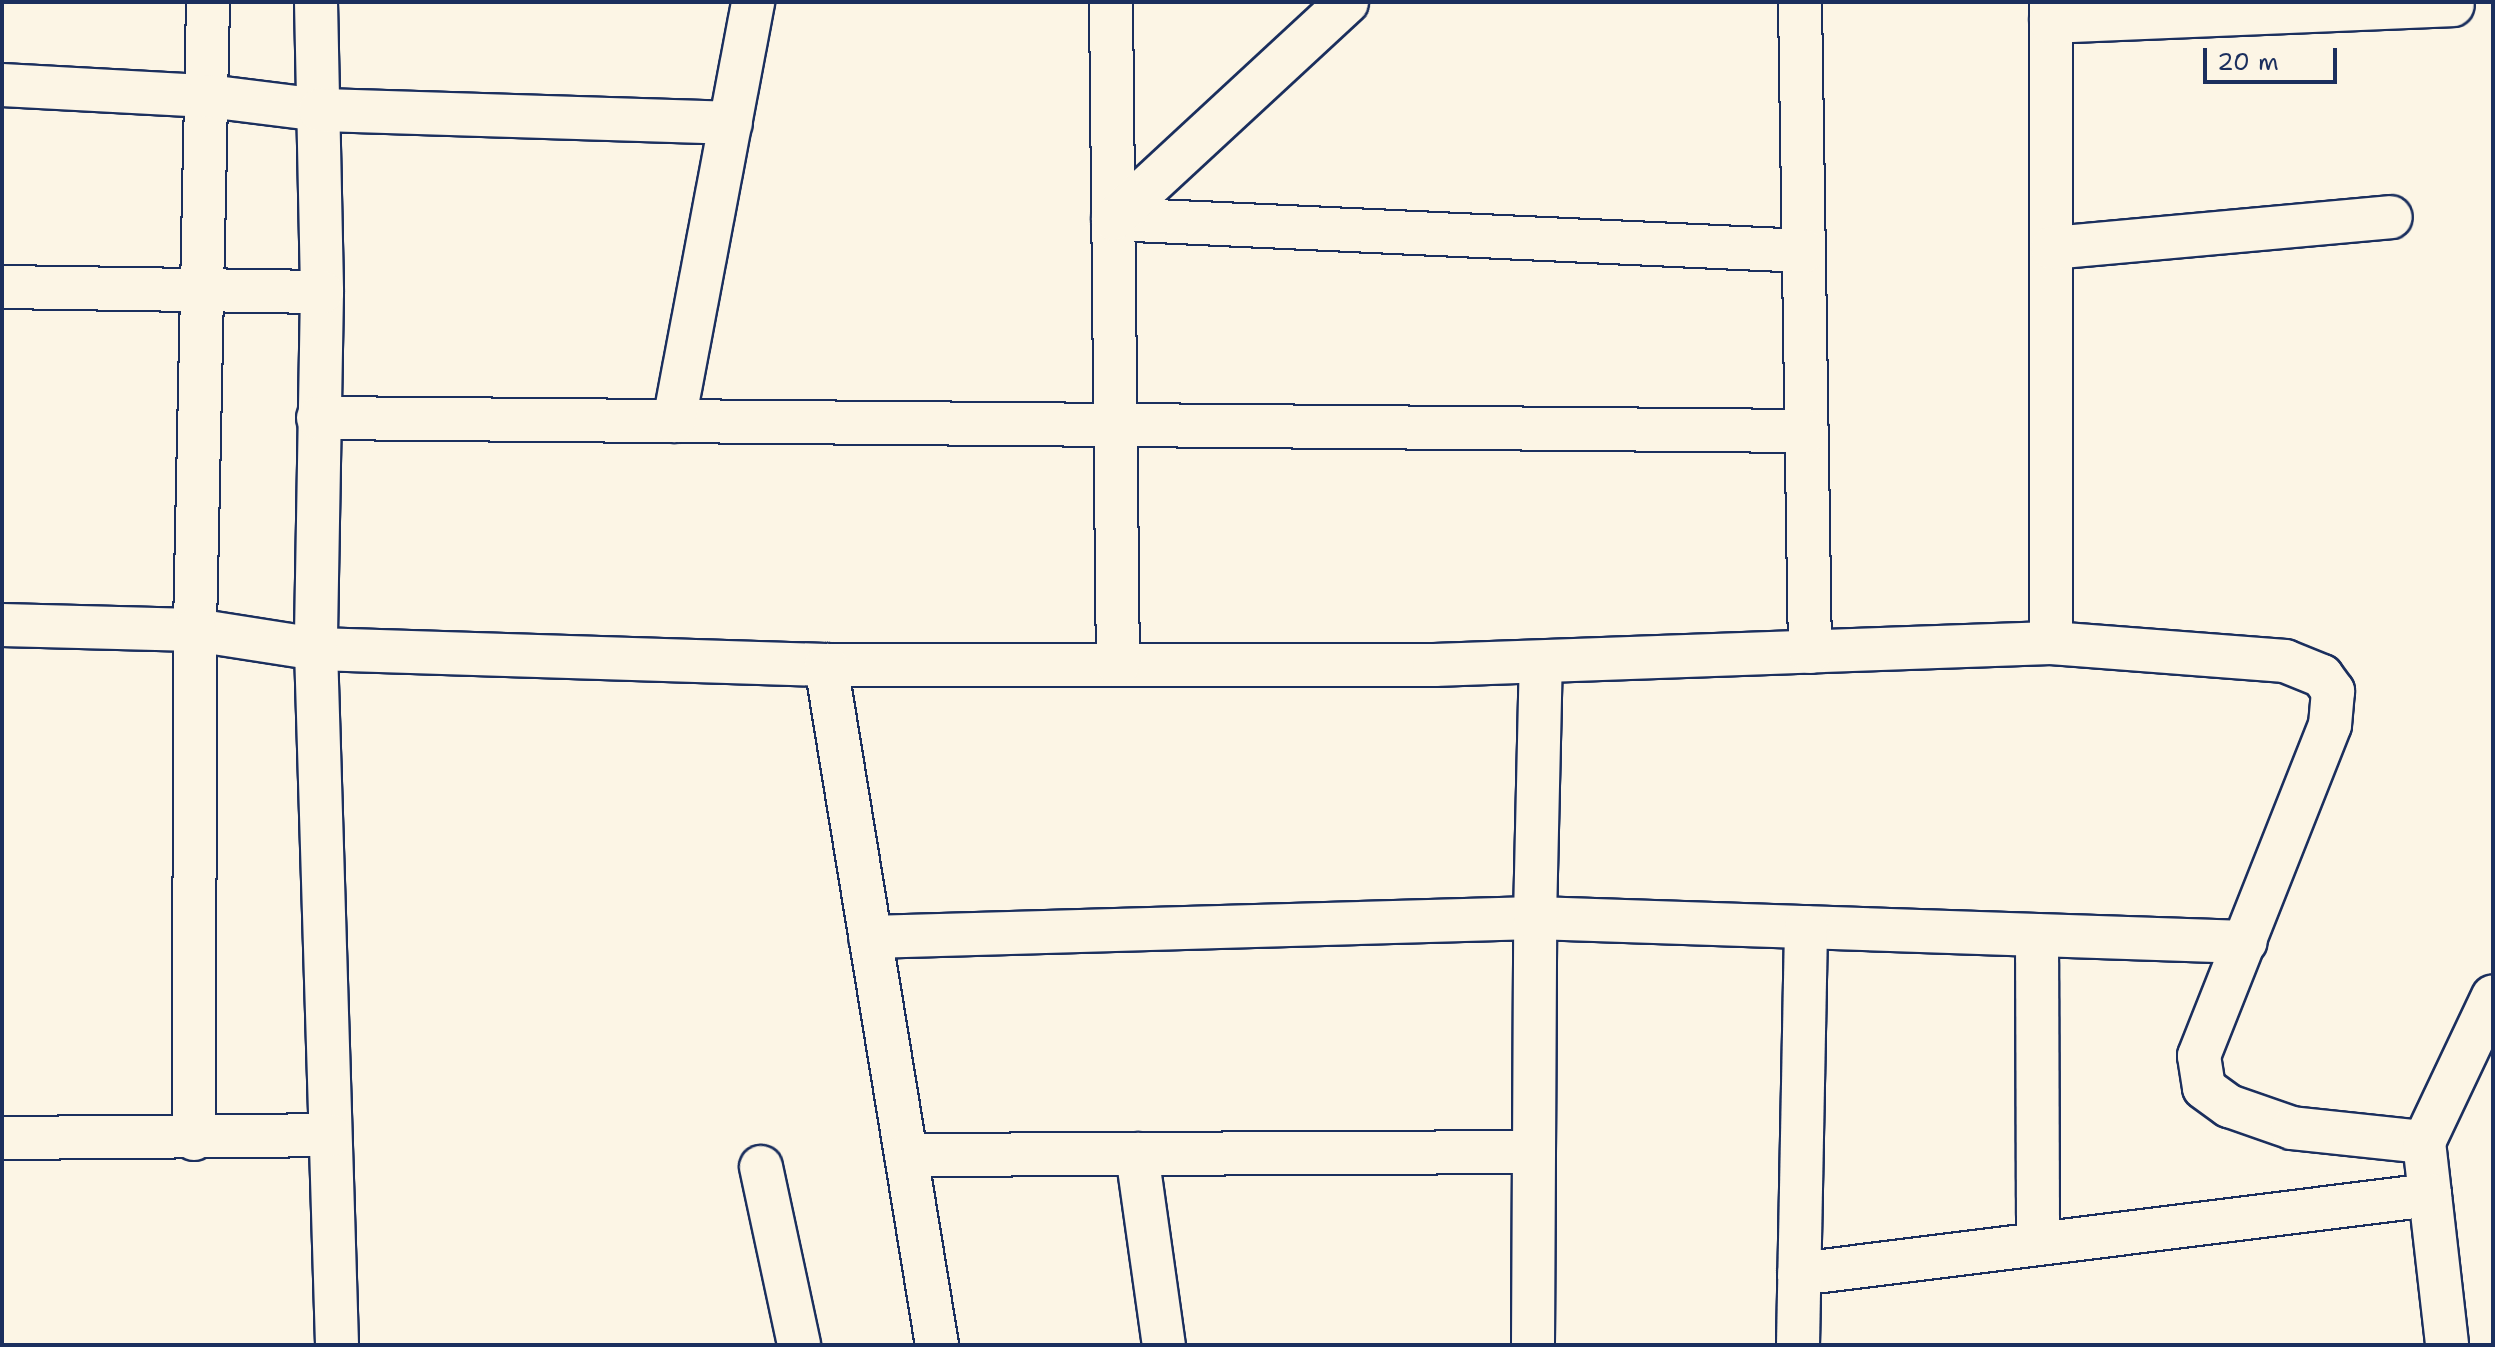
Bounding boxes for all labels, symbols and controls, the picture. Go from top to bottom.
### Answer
scale bar [2207,32,2341,82]
text: 20 m [2217,46,2279,78]

